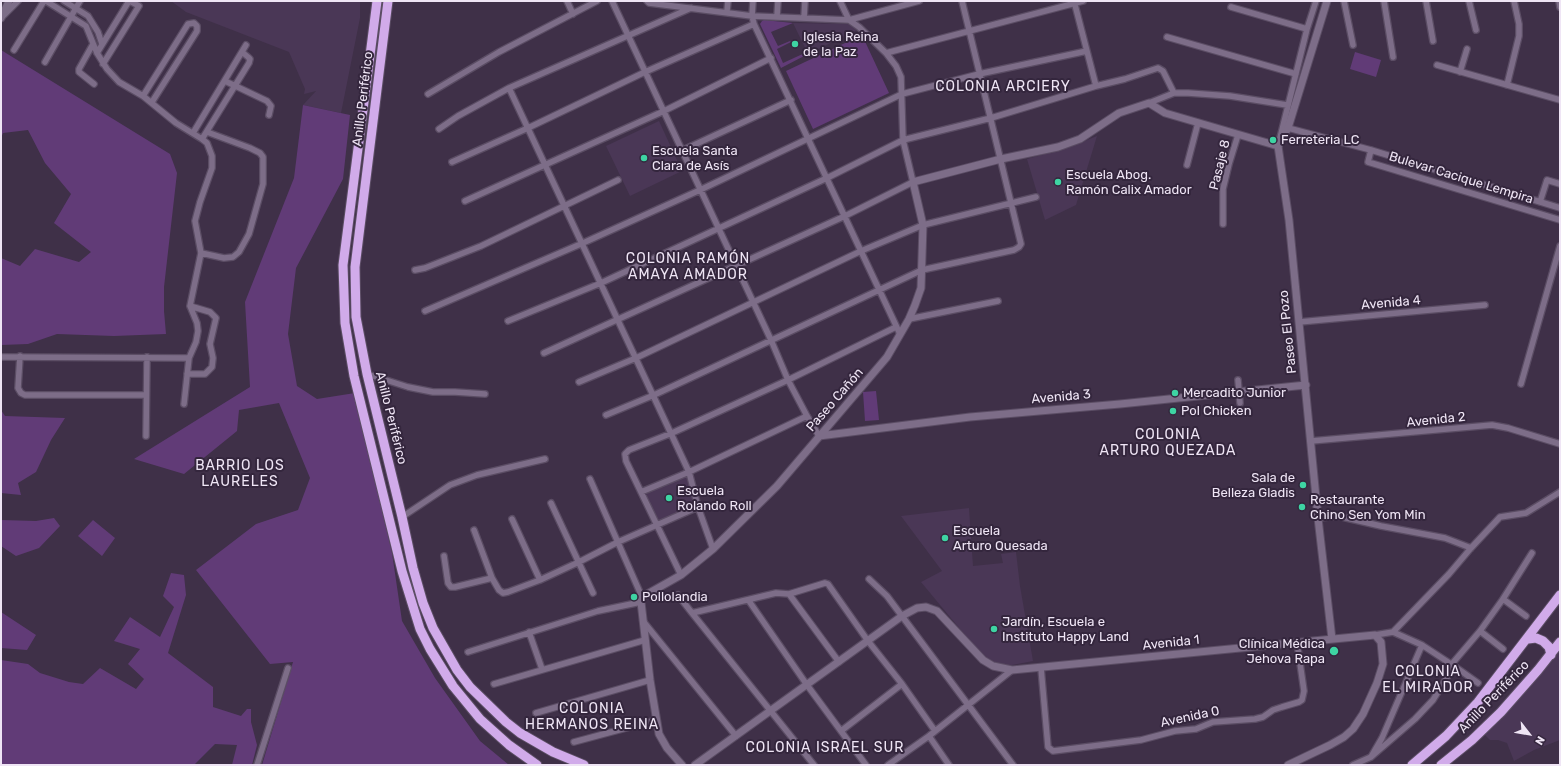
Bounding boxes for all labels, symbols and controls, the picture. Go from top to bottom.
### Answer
place label: Iglesia Reina de la Paz [803,29,879,60]
marker: Iglesia Reina de la Paz [790,39,800,49]
street label: Anillo Periférico [349,51,377,147]
district label: COLONIA ARCIERY [935,79,1071,95]
place label: Ferreteria LC [1281,132,1359,148]
marker: Ferreteria LC [1268,135,1278,145]
street label: Pasaje 8 [1206,138,1234,192]
place label: Escuela Santa Clara de Asís [652,143,738,174]
street label: Bulevar Cacique Lempira [1387,149,1535,207]
marker: Escuela Santa Clara de Asís [639,153,649,163]
place label: Escuela Abog. Ramón Calix Amador [1066,167,1192,198]
marker: Escuela Abog. Ramón Calix Amador [1053,177,1063,187]
district label: COLONIA RAMÓN AMAYA AMADOR [626,251,750,284]
street label: Paseo El Pozo [1276,290,1300,374]
street label: Avenida 4 [1361,293,1421,313]
street label: Paseo Cañón [803,365,867,435]
street label: Anillo Periférico [372,370,410,466]
place label: Mercadito Junior [1183,385,1286,401]
street label: Avenida 3 [1031,387,1091,407]
marker: Mercadito Junior [1170,388,1180,398]
place label: Pol Chicken [1181,403,1252,419]
marker: Pol Chicken [1168,406,1178,416]
street label: Avenida 2 [1406,409,1466,431]
district label: COLONIA ARTURO QUEZADA [1100,427,1236,460]
district label: BARRIO LOS LAURELES [195,458,285,490]
place label: Sala de Belleza Gladis [1212,470,1295,501]
marker: Sala de Belleza Gladis [1298,480,1308,490]
place label: Escuela Rolando Roll [677,483,752,514]
place label: Restaurante Chino Sen Yom Min [1310,492,1426,523]
marker: Escuela Rolando Roll [664,493,674,503]
marker: Restaurante Chino Sen Yom Min [1297,502,1307,512]
place label: Escuela Arturo Quesada [953,523,1048,554]
marker: Escuela Arturo Quesada [940,533,950,543]
place label: Pollolandia [642,589,708,605]
marker: Pollolandia [629,592,639,602]
place label: Jardín, Escuela e Instituto Happy Land [1002,614,1129,645]
marker: Jardín, Escuela e Instituto Happy Land [989,624,999,634]
street label: Avenida 1 [1142,632,1200,654]
place label: Clínica Médica Jehova Rapa [1239,636,1325,667]
marker: Clínica Médica Jehova Rapa [1328,645,1340,657]
street label: Anillo Periférico [1455,657,1533,737]
district label: COLONIA EL MIRADOR [1382,664,1474,696]
district label: COLONIA HERMANOS REINA [525,701,659,734]
street label: Avenida 0 [1159,703,1221,731]
north arrow [1509,714,1549,754]
text: N [1532,734,1547,747]
district label: COLONIA ISRAEL SUR [746,740,904,756]

